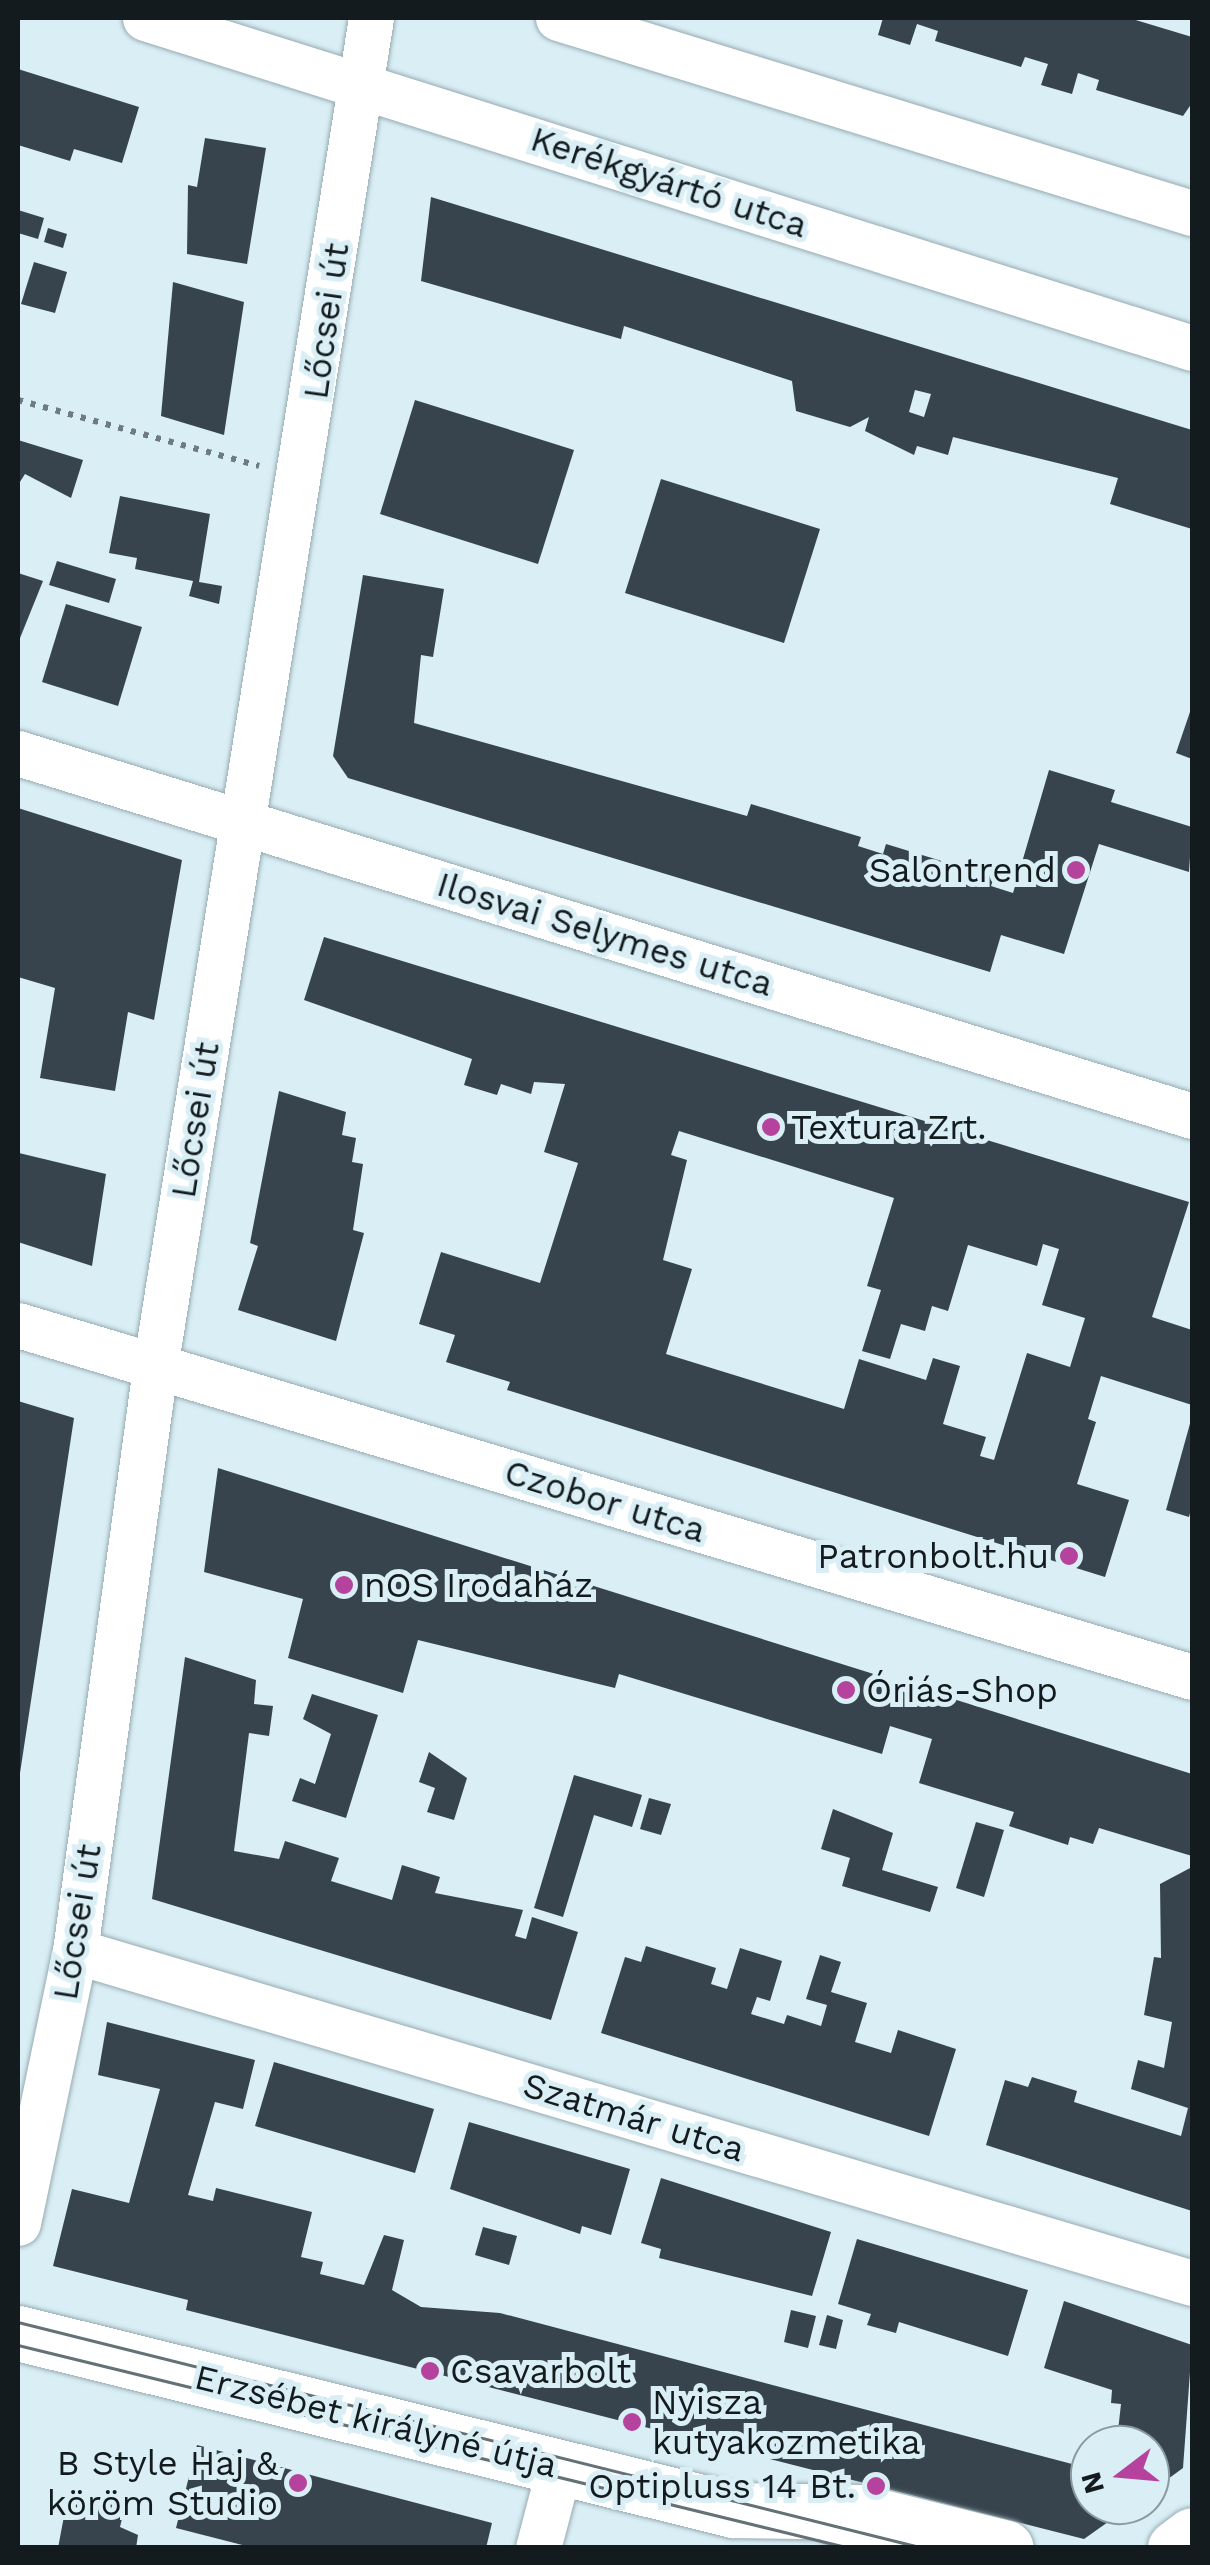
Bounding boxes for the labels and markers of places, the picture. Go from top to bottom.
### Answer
place label: Salontrend [869,849,1056,891]
marker: Salontrend [1065,859,1087,881]
place label: Textura Zrt. [791,1106,987,1148]
marker: Textura Zrt. [760,1116,782,1138]
place label: Patronbolt.hu [817,1535,1049,1577]
marker: Patronbolt.hu [1058,1545,1080,1567]
place label: nOS Irodaház [364,1564,593,1606]
marker: nOS Irodaház [333,1574,355,1596]
place label: Óriás-Shop [866,1669,1058,1711]
marker: Óriás-Shop [835,1679,857,1701]
place label: Csavarbolt [450,2350,631,2392]
marker: Csavarbolt [419,2360,441,2382]
place label: Nyisza kutyakozmetika [652,2381,920,2463]
marker: Nyisza kutyakozmetika [621,2411,643,2433]
place label: B Style Haj & köröm Studio [47,2442,278,2524]
place label: Optipluss 14 Bt. [588,2465,856,2507]
marker: B Style Haj & köröm Studio [287,2472,309,2494]
marker: Optipluss 14 Bt. [865,2475,887,2497]

